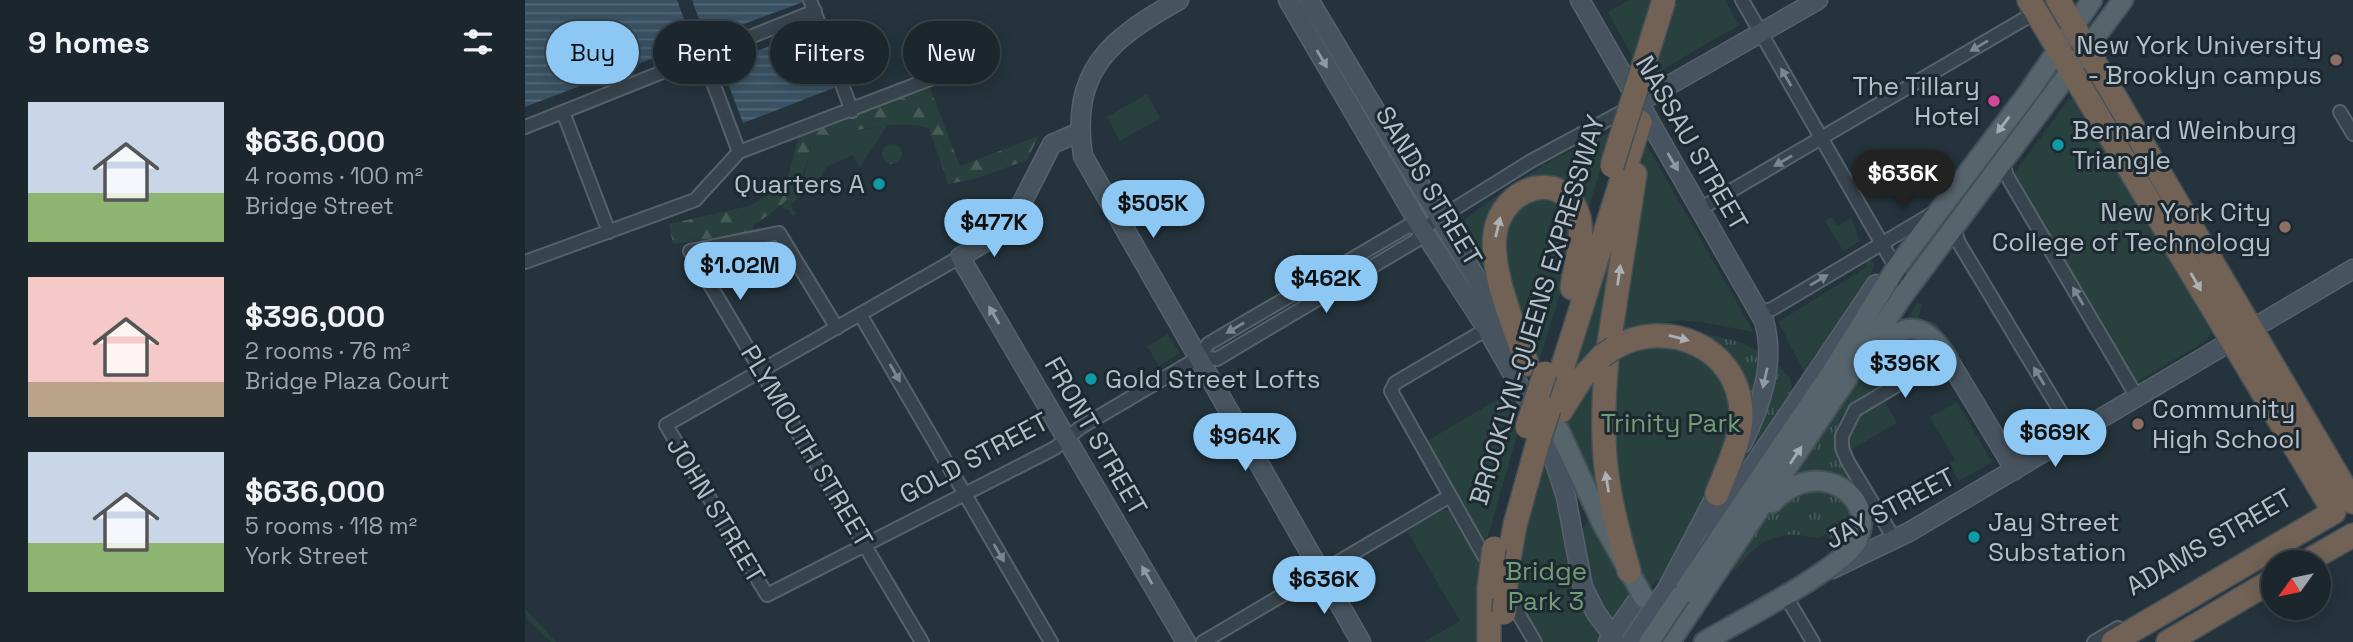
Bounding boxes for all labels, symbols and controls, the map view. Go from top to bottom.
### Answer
chip: Buy [546,21,639,84]
chip: Rent [653,21,756,84]
chip: Filters [770,21,889,84]
chip: New [903,21,1000,84]
text: 9 homes [28,23,150,62]
icon: filters [459,23,497,61]
place label: New York University - Brooklyn campus [2076,28,2322,92]
one-way arrow [1969,40,1988,52]
one-way arrow [1316,49,1328,69]
street label: NASSAU STREET [1628,49,1756,237]
marker: New York University - Brooklyn campus [2328,52,2344,68]
one-way arrow [1780,67,1792,86]
place label: The Tillary Hotel [1853,69,1980,133]
marker: The Tillary Hotel [1986,93,2002,109]
street label: SANDS STREET [1368,100,1490,272]
street label: BROOKLYN-QUEENS EXPRESSWAY [1461,111,1613,509]
place label: Bernard Weinburg Triangle [2072,113,2297,177]
one-way arrow [1996,116,2011,134]
text: $636,000 [245,122,385,161]
icon: home [84,130,168,214]
marker: Bernard Weinburg Triangle [2050,137,2066,153]
pin: $636K [1854,150,1952,210]
one-way arrow [1666,153,1679,172]
one-way arrow [1773,155,1792,168]
text: $636K [1868,158,1938,188]
text: 4 rooms · 100 m² [245,161,423,191]
place label: Quarters A [734,167,865,201]
marker: Quarters A [871,176,887,192]
pin: $505K [1104,180,1202,240]
text: $505K [1118,188,1188,218]
text: Bridge Street [245,191,394,221]
place label: New York City College of Technology [1992,195,2271,259]
pin: $477K [945,200,1043,259]
text: $477K [960,207,1028,237]
one-way arrow [1492,216,1503,238]
marker: New York City College of Technology [2277,219,2293,235]
pin: $1.02M [683,243,797,302]
text: $1.02M [700,250,780,280]
pin: $462K [1277,256,1375,315]
text: $462K [1291,263,1361,293]
one-way arrow [1614,264,1625,286]
one-way arrow [2190,273,2202,292]
one-way arrow [1810,274,1829,286]
one-way arrow [2072,286,2084,305]
text: $396,000 [245,297,385,336]
icon: home [84,305,168,389]
one-way arrow [988,306,1000,325]
one-way arrow [1226,322,1245,334]
one-way arrow [1668,333,1690,344]
text: 2 rooms · 76 m² [245,336,410,366]
street label: PLYMOUTH STREET [733,339,881,553]
pin: $396K [1856,340,1954,400]
text: $396K [1870,348,1940,378]
street label: FRONT STREET [1037,351,1155,521]
place label: Gold Street Lofts [1105,362,1321,396]
one-way arrow [888,364,901,383]
text: Bridge Plaza Court [245,366,450,396]
one-way arrow [2032,366,2045,385]
one-way arrow [1760,367,1771,389]
marker: Gold Street Lofts [1083,371,1099,387]
place label: Community High School [2152,392,2301,456]
street label: GOLD STREET [894,404,1054,512]
park label: Trinity Park [1601,406,1741,440]
pin: $669K [2006,410,2104,469]
pin: $964K [1196,414,1294,473]
marker: Community High School [2130,416,2146,432]
text: $669K [2020,417,2090,447]
text: $964K [1209,421,1281,451]
street label: JOHN STREET [659,431,773,589]
one-way arrow [1789,445,1802,464]
street label: JAY STREET [1819,460,1961,556]
one-way arrow [1601,471,1612,493]
text: $636,000 [245,472,385,511]
icon: home [84,480,168,564]
street label: ADAMS STREET [2120,481,2298,603]
place label: Jay Street Substation [1988,505,2126,569]
text: 5 rooms · 118 m² [245,511,417,541]
marker: Jay Street Substation [1966,529,1982,545]
text: York Street [245,541,369,571]
one-way arrow [993,544,1005,563]
north arrow [2261,550,2331,620]
map controls [2261,550,2331,620]
park label: Bridge Park 3 [1505,554,1587,618]
pin: $636K [1275,556,1373,616]
text: $636K [1289,564,1359,594]
one-way arrow [1141,565,1153,585]

